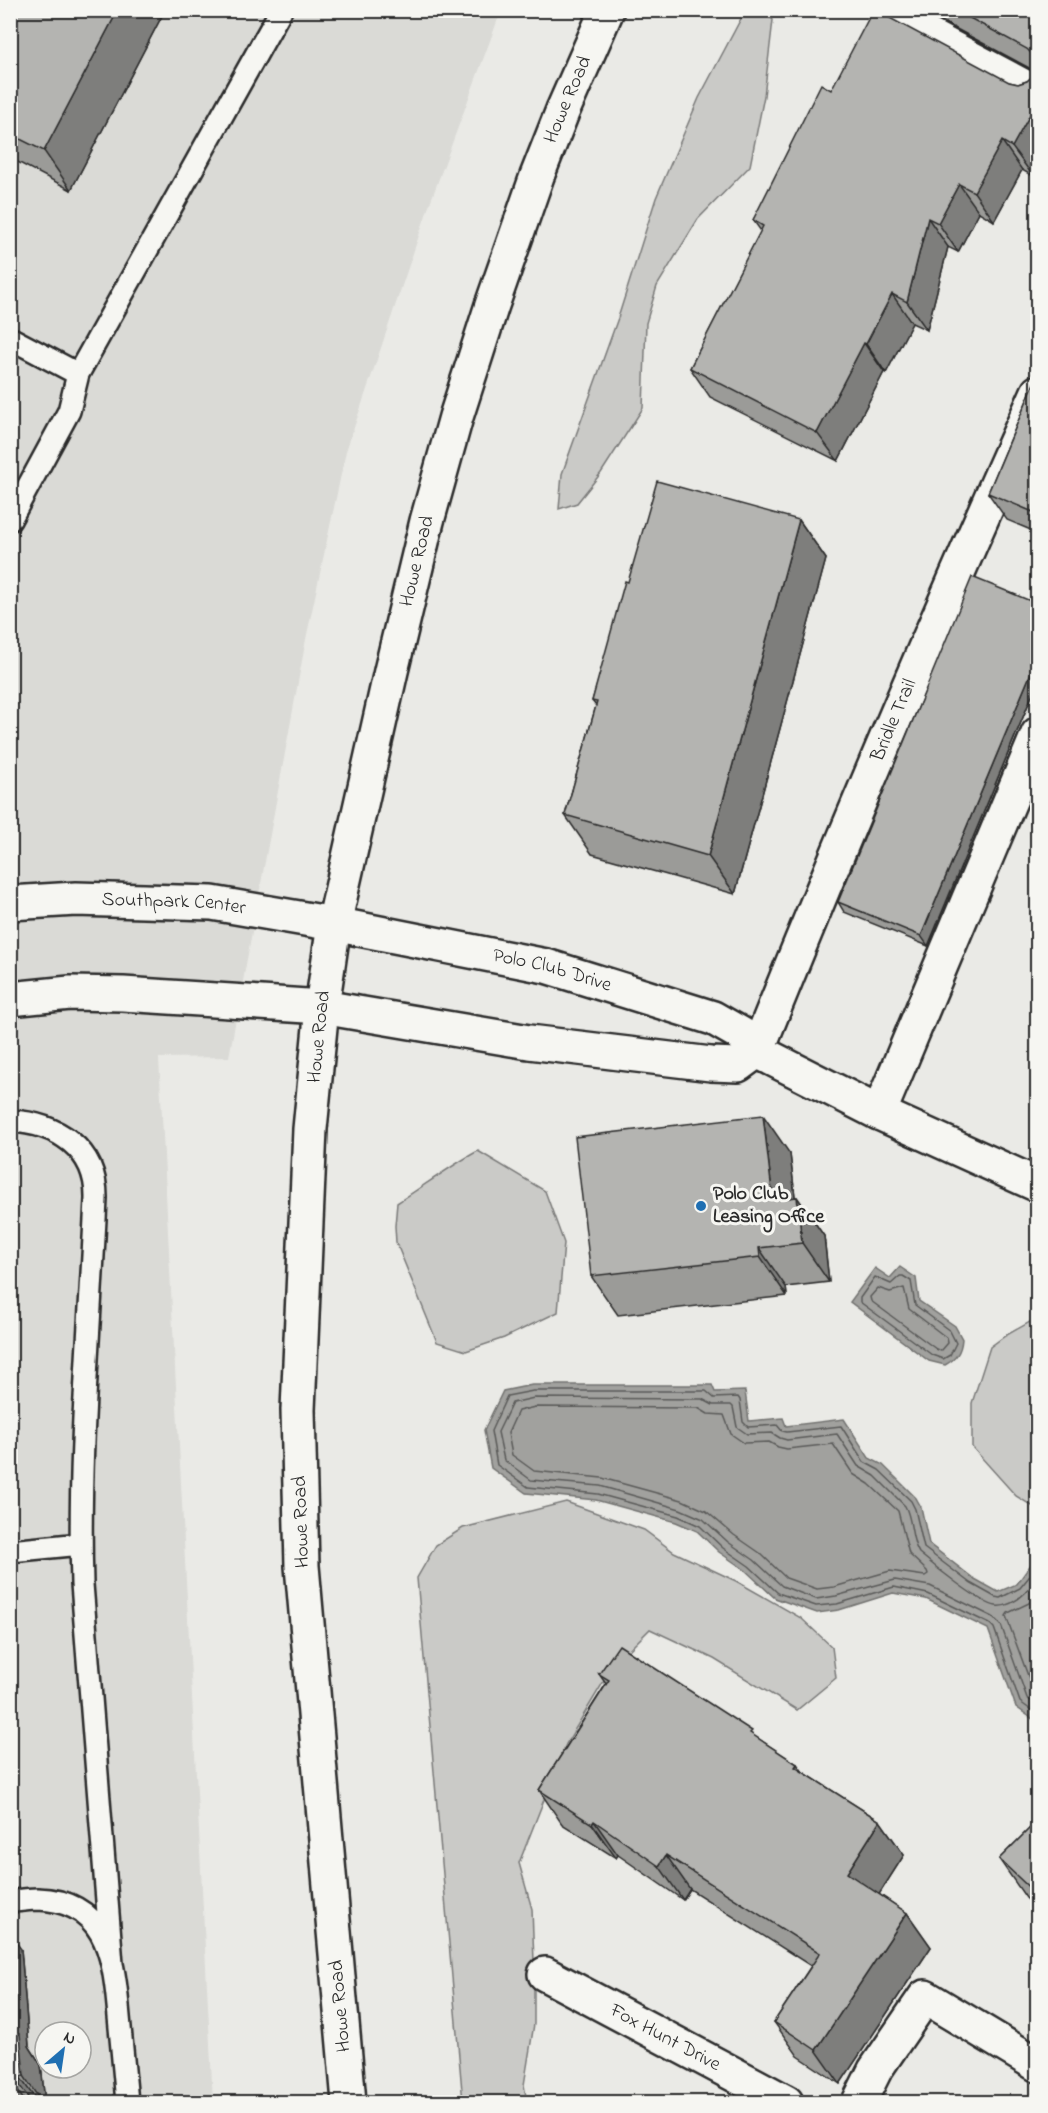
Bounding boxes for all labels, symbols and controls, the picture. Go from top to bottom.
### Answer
street label: Howe Road [537,51,600,148]
street label: Howe Road [392,513,442,610]
street label: Bridle Trail [863,674,925,767]
street label: Southpark Center [101,885,249,923]
street label: Polo Club Drive [490,941,615,1000]
street label: Howe Road [300,989,339,1084]
place label: Polo Club Leasing Office [713,1180,825,1233]
marker: Polo Club Leasing Office [694,1199,708,1213]
street label: Howe Road [286,1475,318,1569]
street label: Howe Road [323,1959,359,2053]
street label: Fox Hunt Drive [604,1996,726,2079]
north arrow [33,2020,93,2080]
text: N [59,2026,80,2052]

